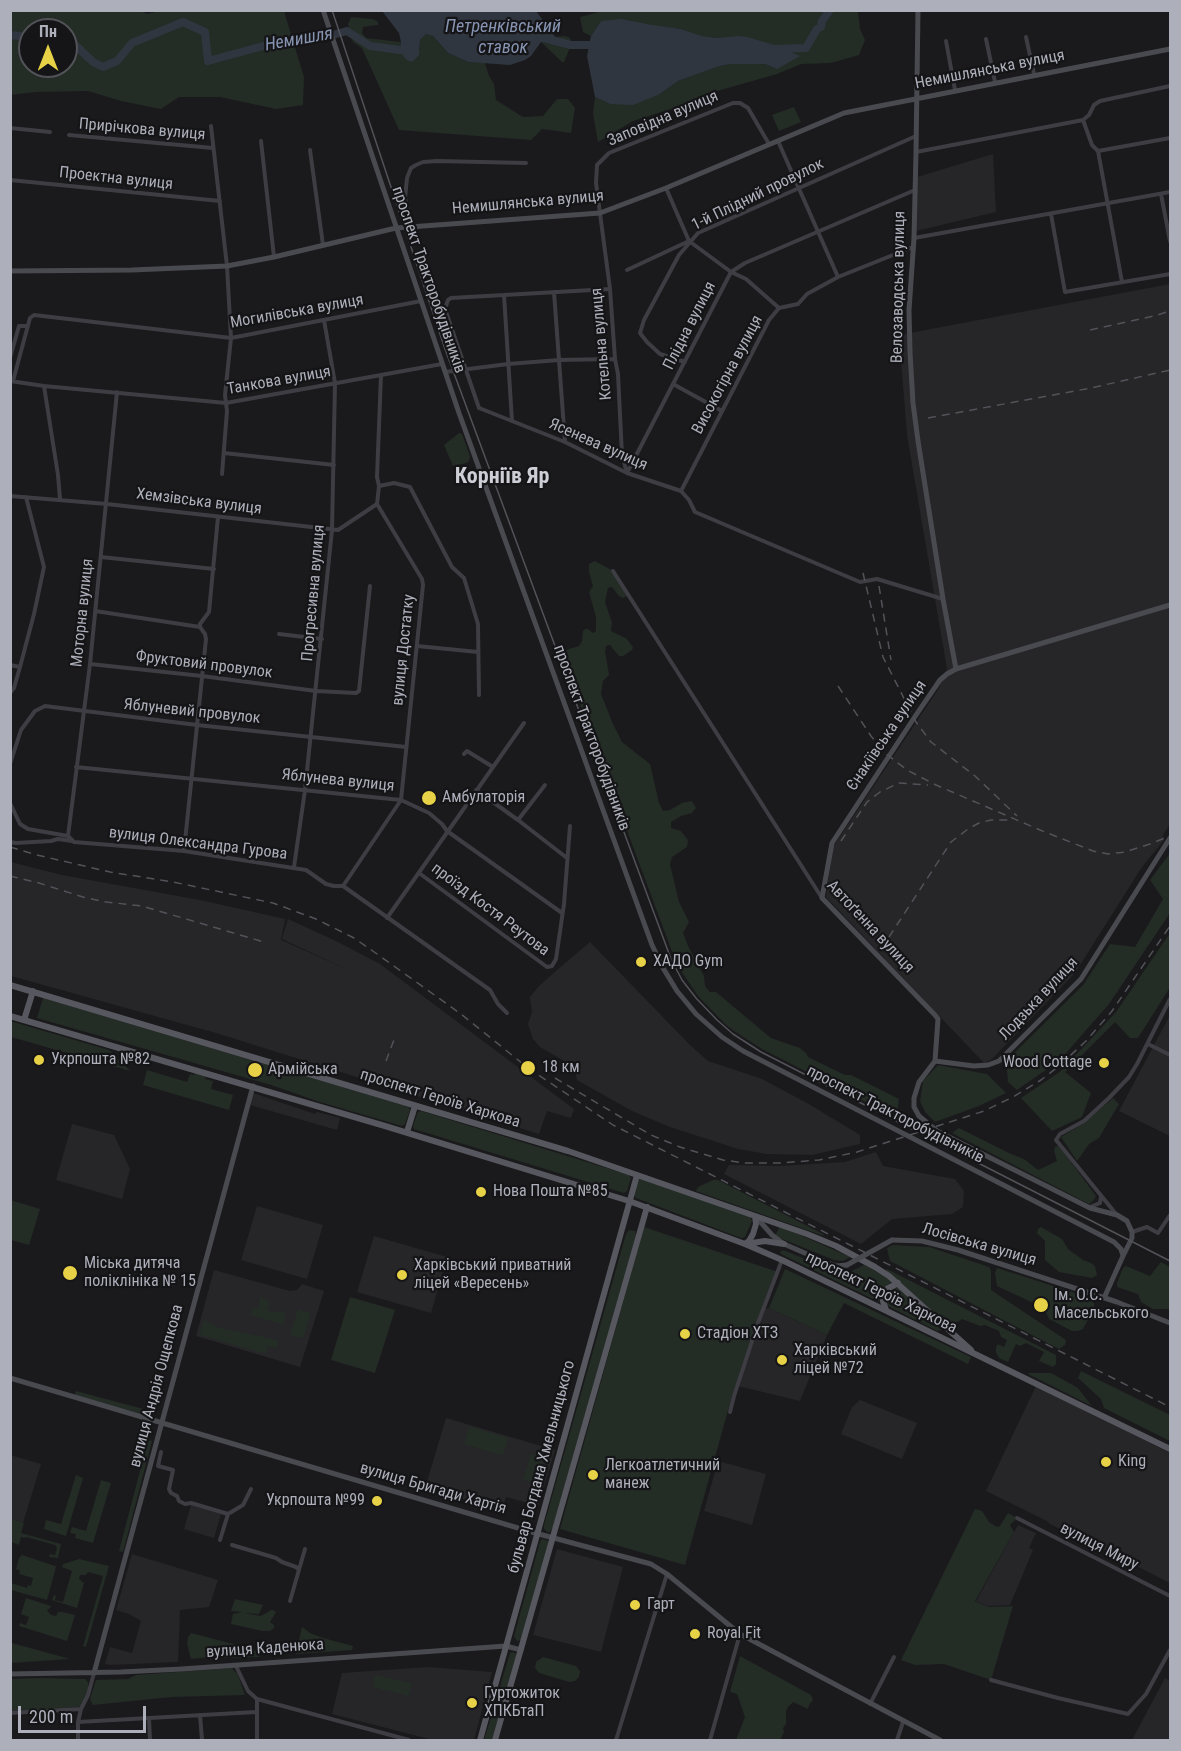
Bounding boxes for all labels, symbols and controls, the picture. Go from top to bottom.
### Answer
water label: Петренківський ставок [445,16,561,58]
north arrow [18,18,78,78]
text: Пн [39,22,57,41]
water label: Немишля [263,23,335,57]
street label: Немишлянська вулиця [914,46,1066,94]
street label: Заповідна вулиця [605,87,721,151]
street label: Прирічкова вулиця [78,115,206,145]
street label: 1-й Плідний провулок [689,155,827,235]
street label: Проектна вулиця [58,163,174,195]
street label: проспект Тракторобудівників [387,184,469,376]
street label: Немишлянська вулиця [451,187,605,219]
street label: Велозаводська вулиця [888,211,910,363]
street label: Плідна вулиця [660,279,720,373]
street label: Котельна вулиця [588,287,616,401]
street label: Могилівська вулиця [229,291,365,333]
street label: Високогірна вулиця [689,312,767,438]
street label: Танкова вулиця [226,362,332,400]
street label: Ясенева вулиця [546,415,650,475]
district label: Корніїв Яр [455,464,549,490]
street label: Хемзівська вулиця [135,485,263,519]
street label: Прогресивна вулиця [298,524,330,662]
street label: Моторна вулиця [68,558,98,668]
street label: вулиця Достатку [389,593,419,707]
street label: проспект Тракторобудівників [548,642,634,834]
street label: Фруктовий провулок [134,647,274,683]
street label: Єнакіївська вулиця [843,677,931,795]
street label: Яблуневий провулок [123,695,261,729]
street label: Яблунева вулиця [281,766,395,796]
place label: Амбулаторія [442,788,525,808]
marker: Амбулаторія [420,789,438,807]
street label: вулиця Олександра Гурова [108,824,288,864]
street label: проїзд Костя Реутова [427,859,553,961]
street label: Автоґенна вулиця [822,877,918,977]
place label: ХАДО Gym [653,952,723,972]
street label: Лодзька вулиця [996,953,1082,1045]
marker: ХАДО Gym [634,955,648,969]
place label: Укрпошта №82 [51,1050,150,1070]
marker: Укрпошта №82 [32,1053,46,1067]
place label: Wood Cottage [1003,1053,1092,1073]
marker: Wood Cottage [1097,1056,1111,1070]
place label: 18 км [542,1058,579,1078]
marker: 18 км [519,1059,537,1077]
place label: Армійська [268,1060,338,1080]
marker: Армійська [246,1061,264,1079]
street label: проспект Тракторобудівників [803,1062,987,1168]
street label: проспект Героїв Харкова [358,1066,522,1132]
place label: Нова Пошта №85 [493,1182,608,1202]
marker: Нова Пошта №85 [474,1185,488,1199]
street label: Лосівська вулиця [920,1220,1038,1270]
street label: проспект Героїв Харкова [802,1248,960,1338]
place label: Міська дитяча поліклініка № 15 [84,1254,196,1292]
place label: Харківський приватний ліцей «Вересень» [414,1256,572,1294]
marker: Міська дитяча поліклініка № 15 [61,1264,79,1282]
marker: Харківський приватний ліцей «Вересень» [395,1268,409,1282]
place label: Ім. О.С. Масельського [1054,1286,1149,1324]
marker: Ім. О.С. Масельського [1032,1296,1050,1314]
street label: вулиця Андрія Ощепкова [126,1303,188,1469]
place label: Стадіон ХТЗ [697,1324,778,1344]
marker: Стадіон ХТЗ [678,1327,692,1341]
place label: Харківський ліцей №72 [794,1341,877,1379]
marker: Харківський ліцей №72 [775,1353,789,1367]
street label: бульвар Богдана Хмельницького [504,1359,580,1575]
place label: King [1118,1452,1146,1472]
marker: King [1099,1455,1113,1469]
place label: Легкоатлетичний манеж [605,1456,720,1494]
street label: вулиця Бригади Хартія [358,1459,508,1519]
marker: Легкоатлетичний манеж [586,1468,600,1482]
place label: Укрпошта №99 [266,1491,365,1511]
marker: Укрпошта №99 [370,1494,384,1508]
street label: вулиця Миру [1057,1519,1141,1575]
place label: Гарт [647,1595,675,1615]
marker: Гарт [628,1598,642,1612]
place label: Royal Fit [707,1624,761,1644]
marker: Royal Fit [688,1627,702,1641]
street label: вулиця Каденюка [205,1635,325,1663]
place label: Гуртожиток ХПКБтаП [484,1684,560,1722]
scale bar [21,1694,148,1732]
marker: Гуртожиток ХПКБтаП [465,1696,479,1710]
text: 200 m [29,1706,73,1727]

